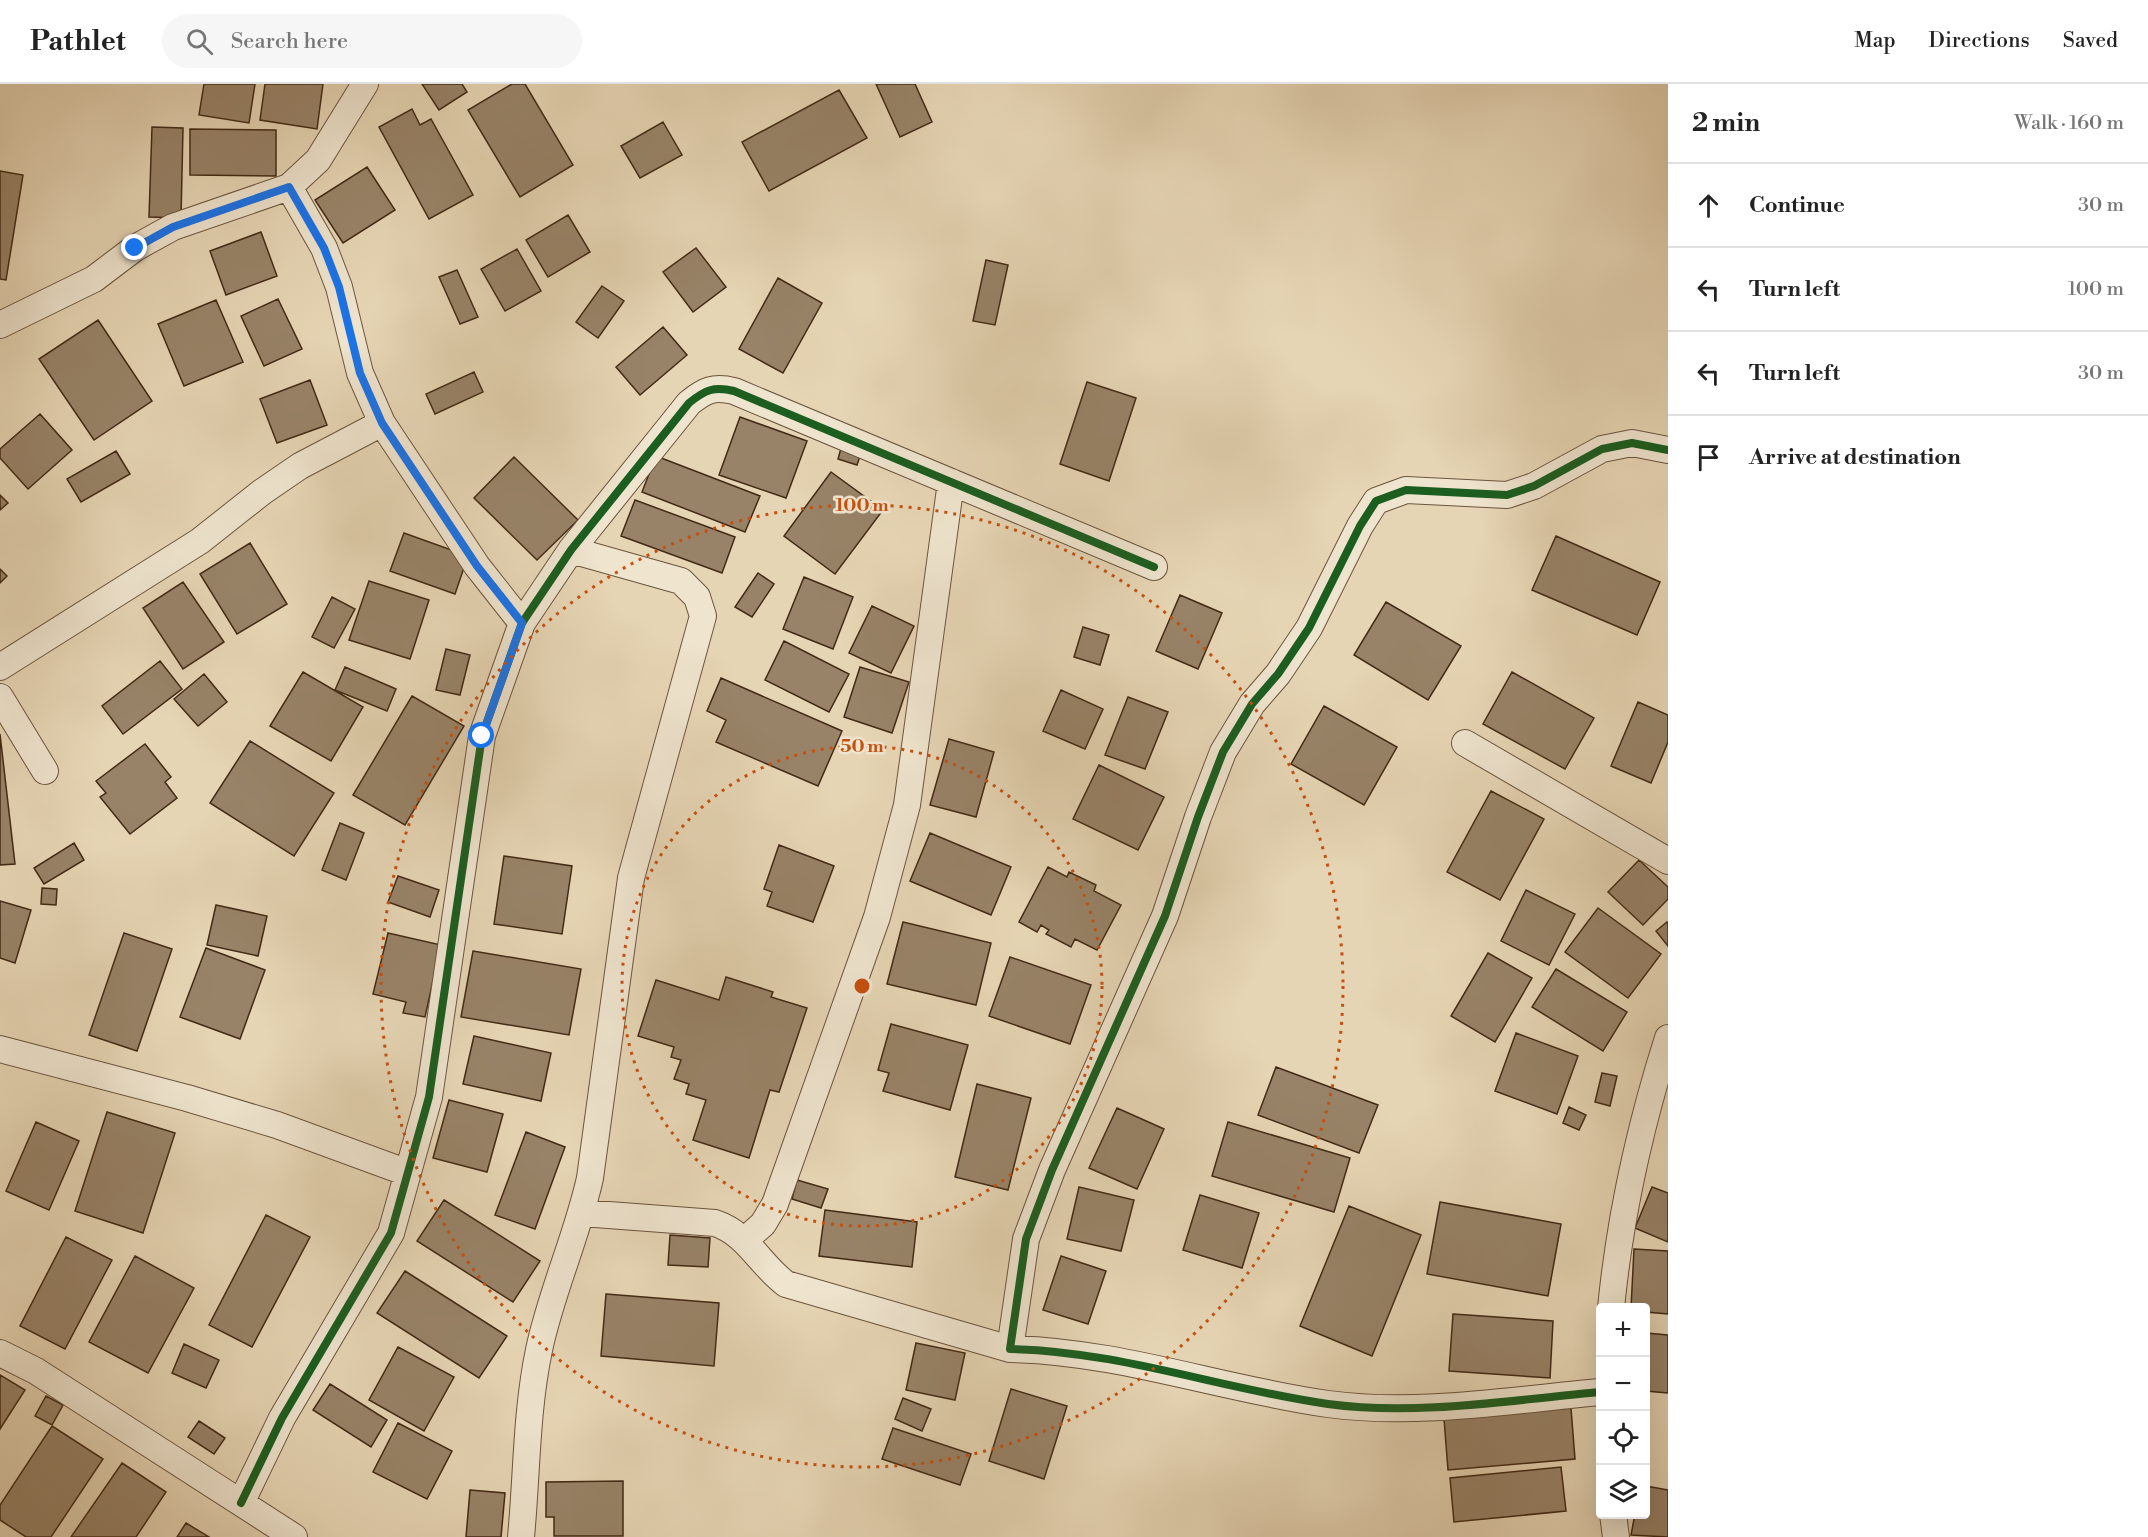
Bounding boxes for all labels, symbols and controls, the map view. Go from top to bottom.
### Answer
search box [162,14,582,68]
text: Pathlet [30,24,126,59]
icon: search [183,25,216,58]
text: Search here [231,28,348,55]
text: Map [1854,28,1896,54]
text: Directions [1929,28,2030,54]
text: Saved [2063,28,2118,54]
text: 2 min [1692,107,1760,139]
text: Walk · 160 m [2014,111,2124,136]
icon: ahead [1692,189,1725,222]
text: Continue [1749,192,1845,219]
text: 30 m [2078,193,2124,218]
route end [121,234,147,260]
icon: left [1692,273,1725,306]
text: Turn left [1749,276,1840,303]
text: 100 m [2068,277,2124,302]
icon: left [1692,357,1725,390]
text: Turn left [1749,360,1840,387]
text: 30 m [2078,361,2124,386]
icon: arrive [1692,441,1725,474]
text: Arrive at destination [1749,444,1961,471]
text: 100 m [835,494,889,517]
route start [468,722,494,748]
text: 50 m [840,735,884,758]
centre of rings [852,976,872,996]
map controls [1596,1303,1650,1519]
button: + [1596,1303,1650,1357]
button: − [1596,1357,1650,1411]
button: locate [1596,1411,1650,1465]
button: layers [1596,1465,1650,1519]

